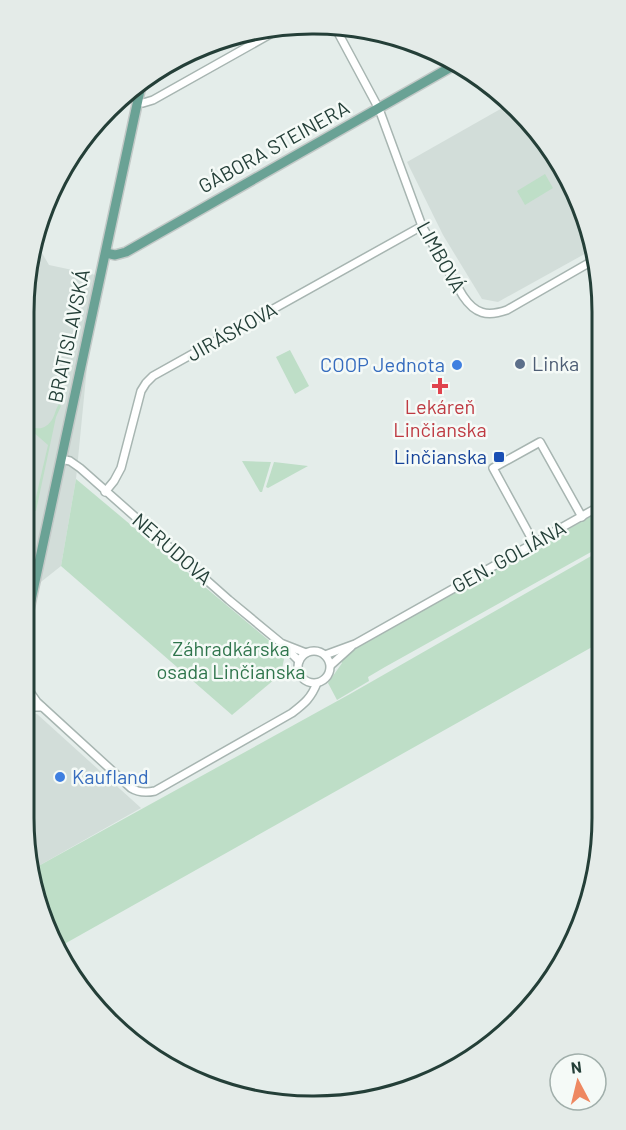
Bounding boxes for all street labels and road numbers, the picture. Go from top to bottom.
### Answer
street label: GÁBORA STEINERA [194,95,353,198]
street label: LIMBOVÁ [413,217,471,296]
street label: BRATISLAVSKÁ [42,267,94,405]
street label: JIRÁSKOVA [182,297,281,366]
street label: NERUDOVA [128,507,217,589]
street label: GEN. GOLIÁNA [447,515,570,597]

